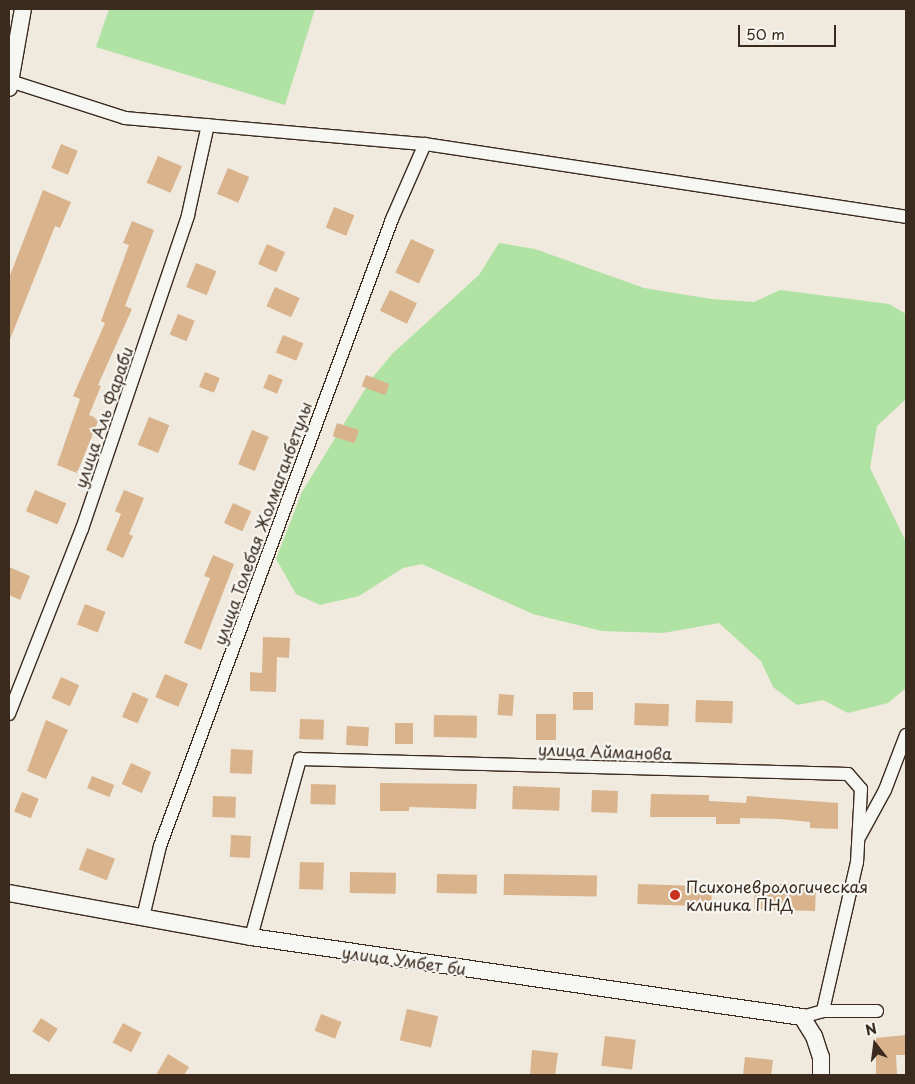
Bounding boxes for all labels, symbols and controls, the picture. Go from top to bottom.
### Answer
scale bar [740,15,838,47]
text: 50 m [746,22,785,45]
street label: улица Аль Фараби [70,344,136,490]
street label: улица Толебая Жолмаганбетулы [209,399,315,647]
street label: улица Айманова [537,739,673,763]
place label: Психоневрологическая клиника ПНД [686,876,868,914]
marker: Психоневрологическая клиника ПНД [668,888,682,902]
street label: улица Умбет би [341,942,467,978]
text: N [863,1017,879,1041]
north arrow [850,1019,900,1069]

